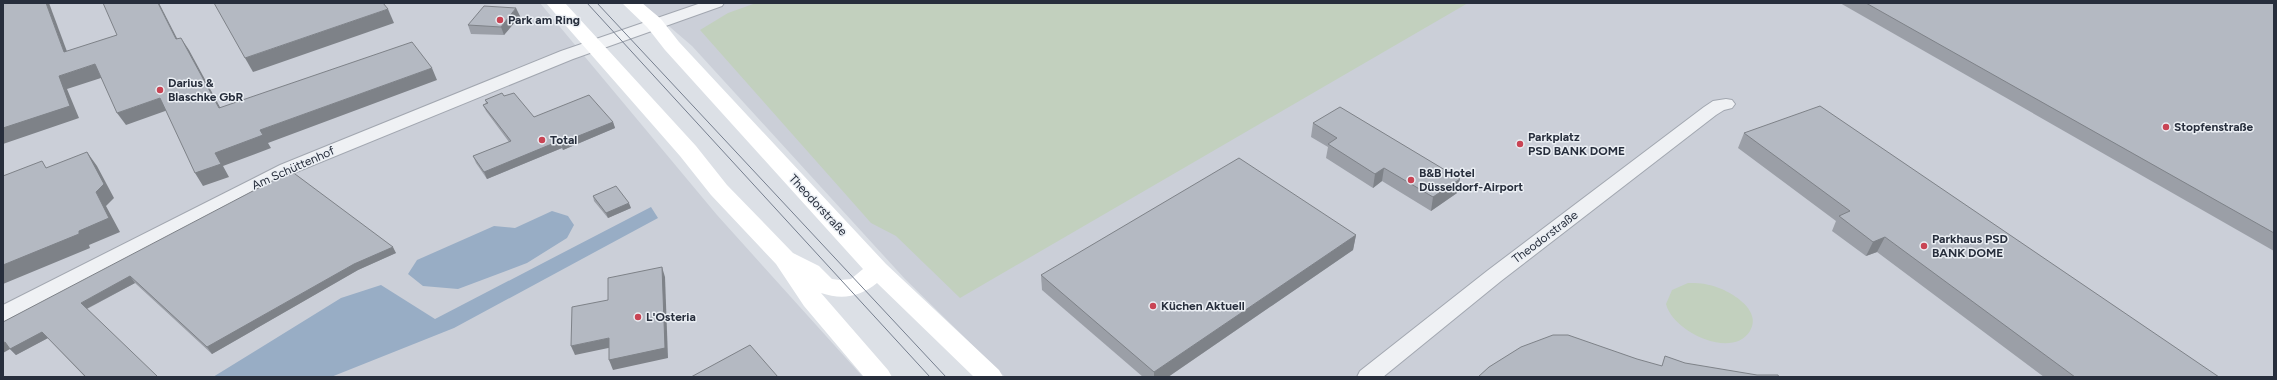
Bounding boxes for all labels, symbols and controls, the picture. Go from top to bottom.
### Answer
place label: Park am Ring [508,13,580,27]
marker: Park am Ring [495,15,505,25]
place label: Darius & Blaschke GbR [168,76,243,104]
marker: Darius & Blaschke GbR [155,85,165,95]
place label: Stopfenstraße [2174,120,2254,134]
marker: Stopfenstraße [2161,122,2171,132]
place label: Parkplatz PSD BANK DOME [1528,130,1625,158]
place label: Total [550,133,577,147]
marker: Total [537,135,547,145]
marker: Parkplatz PSD BANK DOME [1515,139,1525,149]
street label: Am Schüttenhof [250,143,337,192]
place label: B&B Hotel Düsseldorf-Airport [1419,166,1523,194]
street label: Theodorstraße [786,172,850,239]
marker: B&B Hotel Düsseldorf-Airport [1406,175,1416,185]
street label: Theodorstraße [1509,208,1581,266]
place label: Parkhaus PSD BANK DOME [1932,232,2008,260]
marker: Parkhaus PSD BANK DOME [1919,241,1929,251]
place label: Küchen Aktuell [1161,299,1245,313]
marker: Küchen Aktuell [1148,301,1158,311]
place label: L'Osteria [646,310,696,324]
marker: L'Osteria [633,312,643,322]

